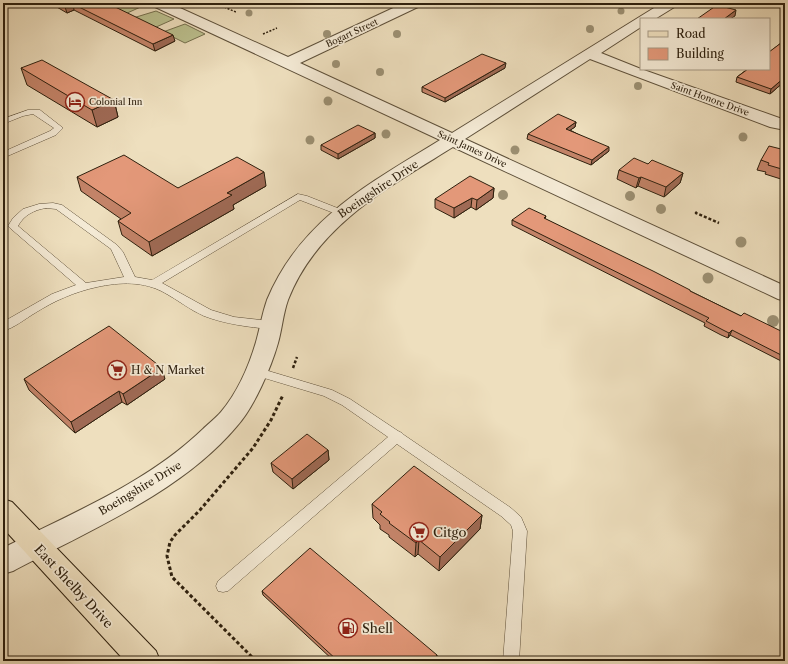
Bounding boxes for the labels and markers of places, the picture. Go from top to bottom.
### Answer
hotel icon: Colonial Inn [64,91,86,113]
place label: Colonial Inn [89,96,143,107]
supermarket icon: H & N Market [106,359,128,381]
place label: H & N Market [131,363,205,377]
supermarket icon: Citgo [408,521,430,543]
place label: Citgo [433,524,466,540]
fuel station icon: Shell [337,617,359,639]
place label: Shell [362,620,393,636]

